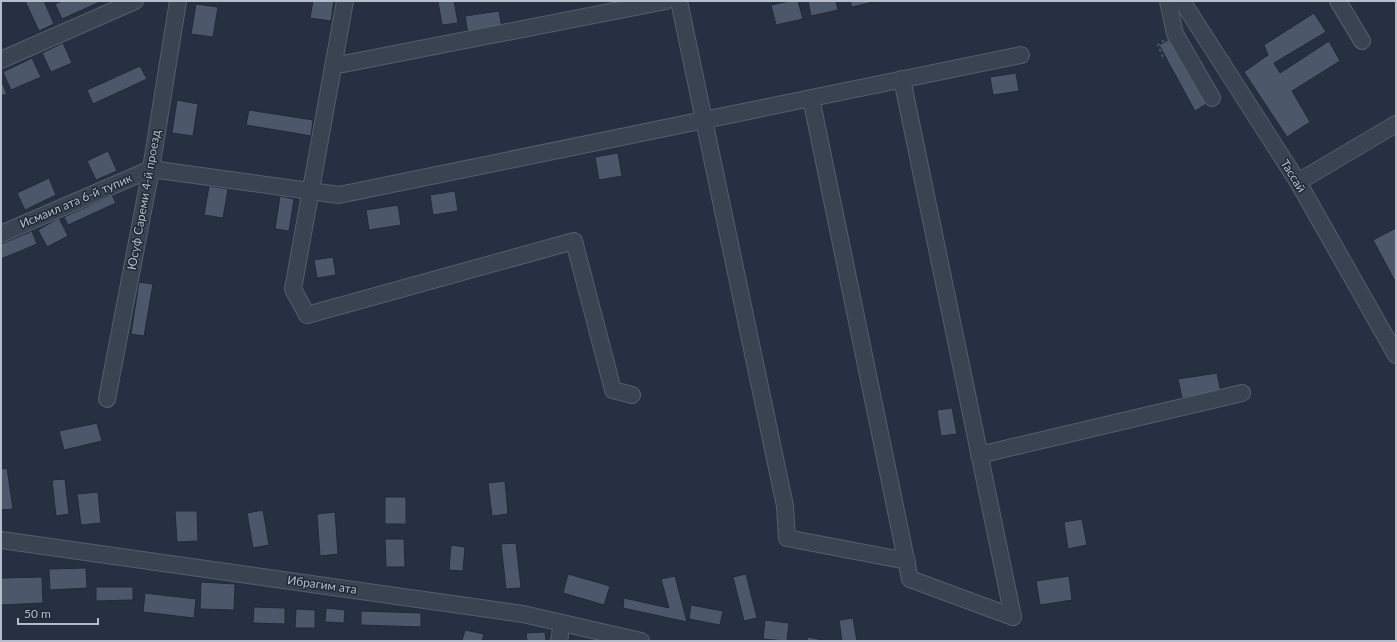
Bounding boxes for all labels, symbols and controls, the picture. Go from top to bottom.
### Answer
street label: Юсуф Сареми 4-й проезд [124,128,163,271]
street label: Тассай [1278,157,1309,195]
street label: Исмаил ата 6-й тупик [17,170,135,231]
street label: Ибрагим ата [286,572,358,597]
scale bar [18,600,98,626]
text: 50 m [24,606,51,621]

